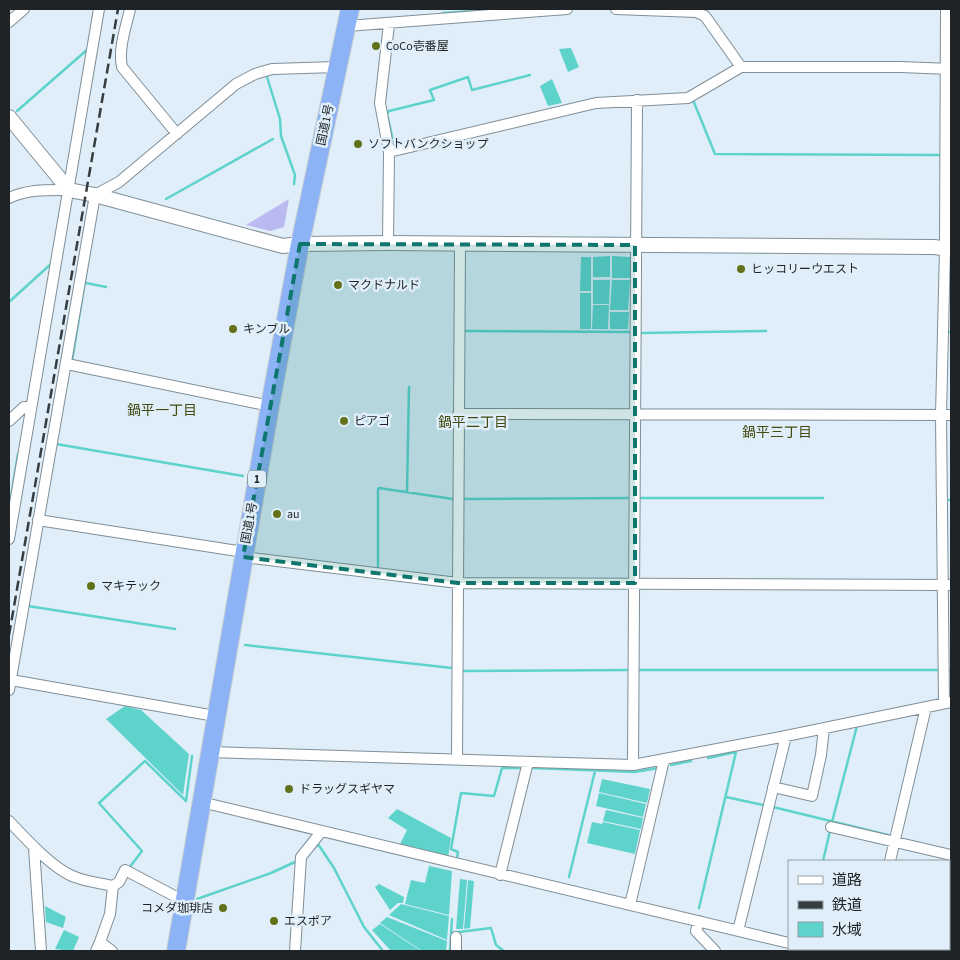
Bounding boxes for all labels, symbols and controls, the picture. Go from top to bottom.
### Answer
place label: CoCo壱番屋 [386,38,449,55]
marker: CoCo壱番屋 [370,40,382,52]
street label: 国道1号 [313,103,338,147]
place label: ソフトバンクショップ [368,136,489,153]
marker: ソフトバンクショップ [352,138,364,150]
place label: ヒッコリーウエスト [751,261,859,278]
marker: ヒッコリーウエスト [735,263,747,275]
place label: マクドナルド [348,277,420,294]
marker: マクドナルド [332,279,344,291]
place label: キンブル [243,321,290,338]
marker: キンブル [227,323,239,335]
district label: 鍋平一丁目 [127,401,197,421]
place label: ピアゴ [354,413,390,430]
district label: 鍋平二丁目 [438,413,508,433]
marker: ピアゴ [338,415,350,427]
district label: 鍋平三丁目 [742,423,812,443]
road number: 1 [248,470,266,488]
street label: 国道1号 [237,501,262,545]
place label: au [287,506,300,523]
marker: au [271,508,283,520]
place label: マキテック [101,578,161,595]
marker: マキテック [85,580,97,592]
place label: ドラッグスギヤマ [299,781,395,798]
marker: ドラッグスギヤマ [283,783,295,795]
legend [788,860,950,950]
text: 道路 [832,870,862,891]
text: 鉄道 [832,895,862,916]
place label: コメダ珈琲店 [141,900,213,917]
marker: コメダ珈琲店 [217,902,229,914]
place label: エスポア [284,913,332,930]
marker: エスポア [268,915,280,927]
text: 水域 [832,920,862,941]

